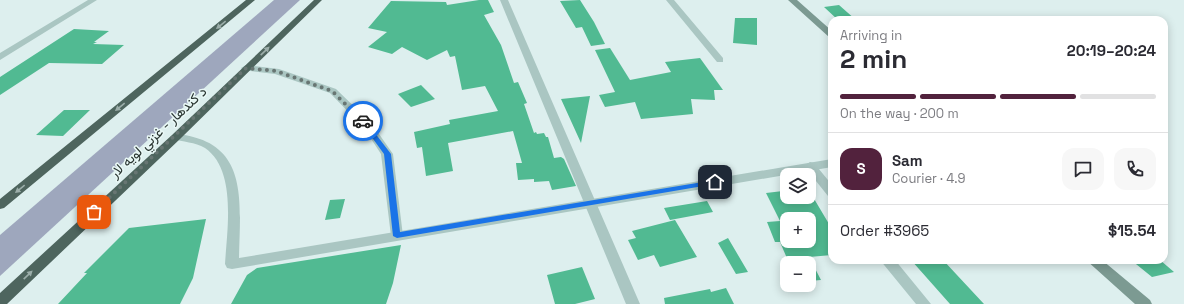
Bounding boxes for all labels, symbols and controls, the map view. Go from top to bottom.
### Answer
one-way arrow [216,20,226,29]
text: Arriving in [840,27,902,44]
text: 20:19–20:24 [1067,41,1156,60]
text: 2 min [840,42,907,76]
one-way arrow [260,46,270,56]
street label: د کندهار - غزني لويه لار [105,82,213,185]
courier [343,101,383,141]
one-way arrow [115,102,126,111]
text: On the way · 200 m [840,105,959,122]
icon: car [352,110,374,132]
button: chat [1062,148,1104,190]
button: phone [1114,148,1156,190]
text: Sam [892,151,923,170]
text: S [856,159,866,178]
pin [698,165,732,199]
map controls [780,168,816,292]
button: layers [780,168,816,204]
text: Courier · 4.9 [892,170,966,187]
icon: home [704,171,726,193]
one-way arrow [14,185,25,194]
pin [77,195,111,229]
icon: bag [83,201,105,223]
button: + [780,212,816,248]
text: Order #3965 [840,221,929,240]
text: $15.54 [1108,221,1156,240]
button: − [780,256,816,292]
one-way arrow [23,270,33,280]

